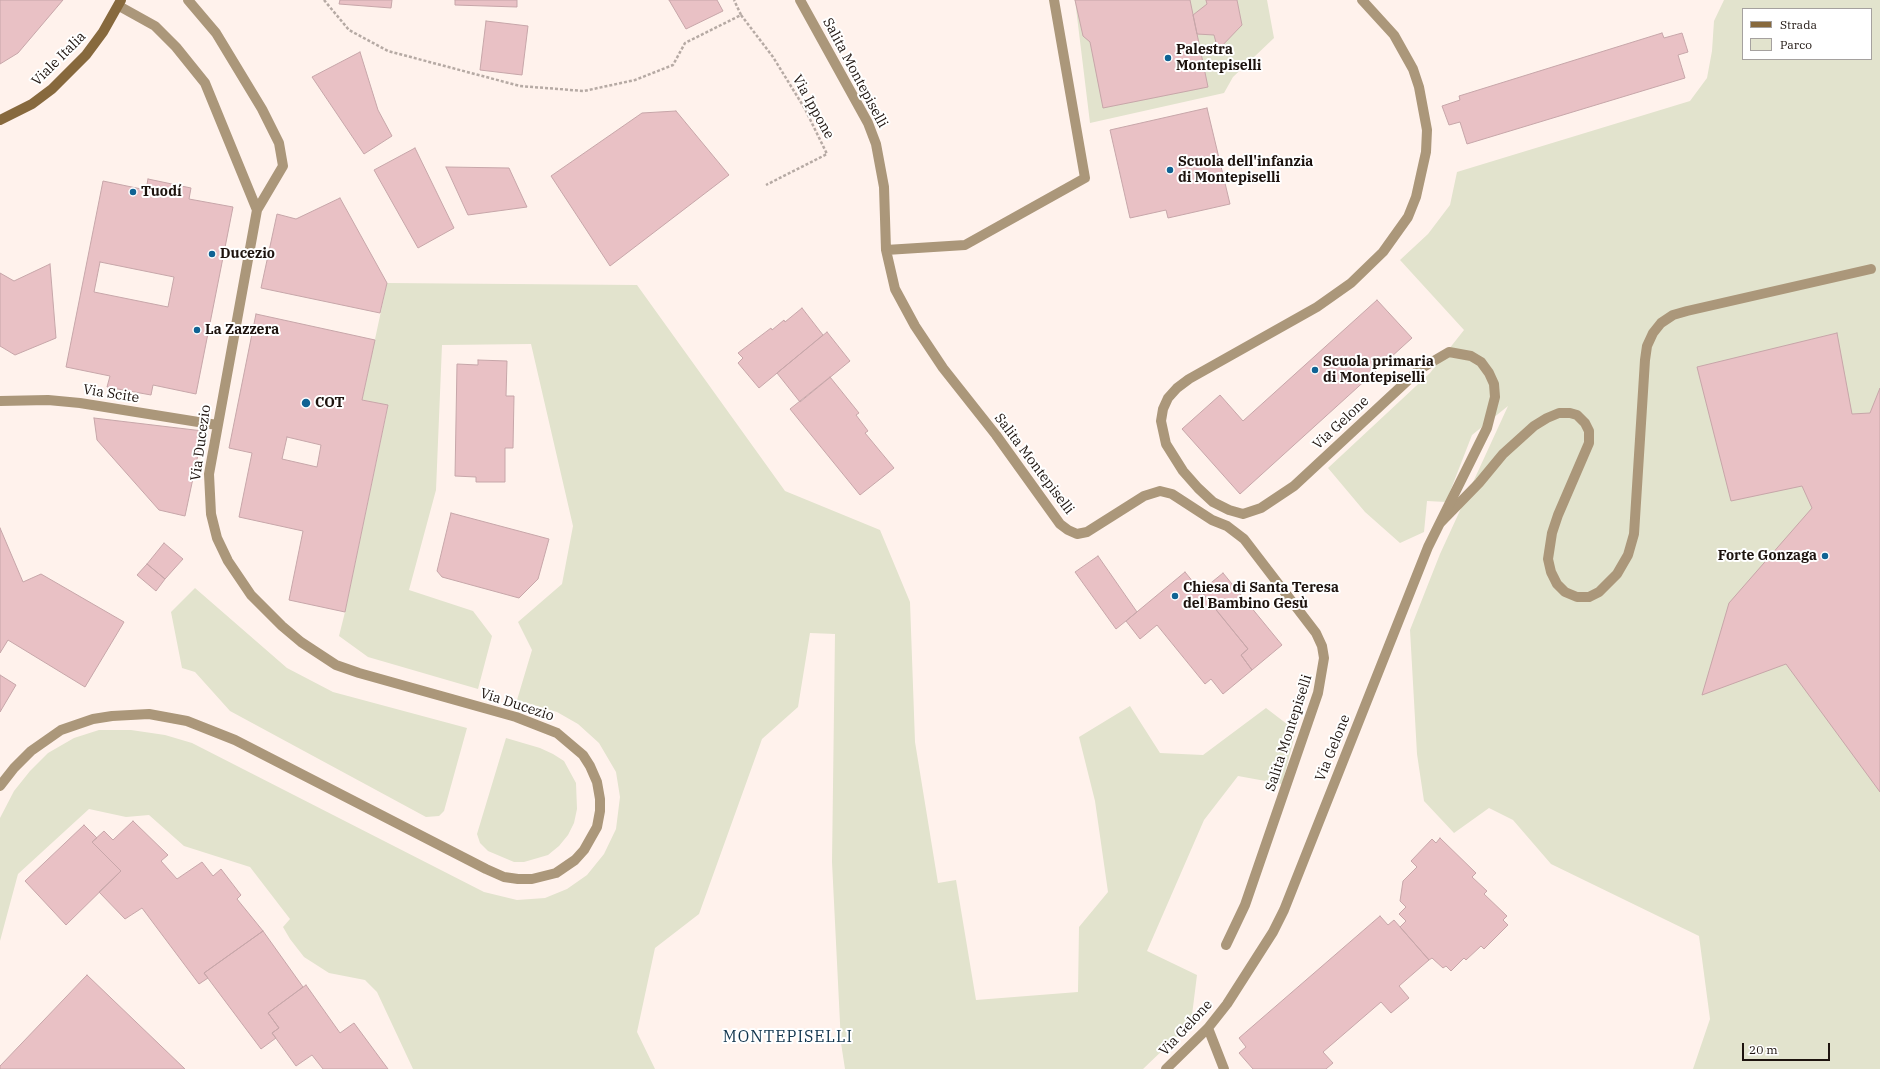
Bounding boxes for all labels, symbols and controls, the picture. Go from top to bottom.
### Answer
legend [1742,8,1872,60]
street label: Salita Montepiselli [819,15,891,131]
text: Strada [1780,17,1817,32]
street label: Viale Italia [28,28,90,90]
text: Parco [1780,37,1812,52]
place label: Palestra Montepiselli [1176,42,1262,74]
marker: Palestra Montepiselli [1163,53,1173,63]
street label: Via Ippone [788,72,838,142]
place label: Scuola dell'infanzia di Montepiselli [1178,154,1313,186]
marker: Scuola dell'infanzia di Montepiselli [1165,165,1175,175]
place label: Tuodí [141,184,182,200]
marker: Tuodí [128,187,138,197]
place label: Ducezio [220,246,275,262]
marker: Ducezio [207,249,217,259]
place label: La Zazzera [205,322,279,338]
marker: La Zazzera [192,325,202,335]
place label: Scuola primaria di Montepiselli [1323,354,1434,386]
marker: Scuola primaria di Montepiselli [1310,365,1320,375]
street label: Via Scite [82,381,140,407]
street label: Via Gelone [1310,393,1372,453]
place label: COT [315,395,344,411]
marker: COT [300,397,312,409]
street label: Via Ducezio [187,404,215,482]
street label: Salita Montepiselli [991,410,1077,518]
place label: Forte Gonzaga [1718,548,1817,564]
marker: Forte Gonzaga [1820,551,1830,561]
place label: Chiesa di Santa Teresa del Bambino Gesù [1183,580,1339,612]
marker: Chiesa di Santa Teresa del Bambino Gesù [1170,591,1180,601]
street label: Salita Montepiselli [1262,672,1316,794]
street label: Via Ducezio [478,685,556,725]
street label: Via Gelone [1312,712,1354,784]
street label: Via Gelone [1156,997,1216,1059]
district label: MONTEPISELLI [723,1027,853,1047]
scale bar [1744,1035,1832,1061]
text: 20 m [1749,1042,1778,1057]

